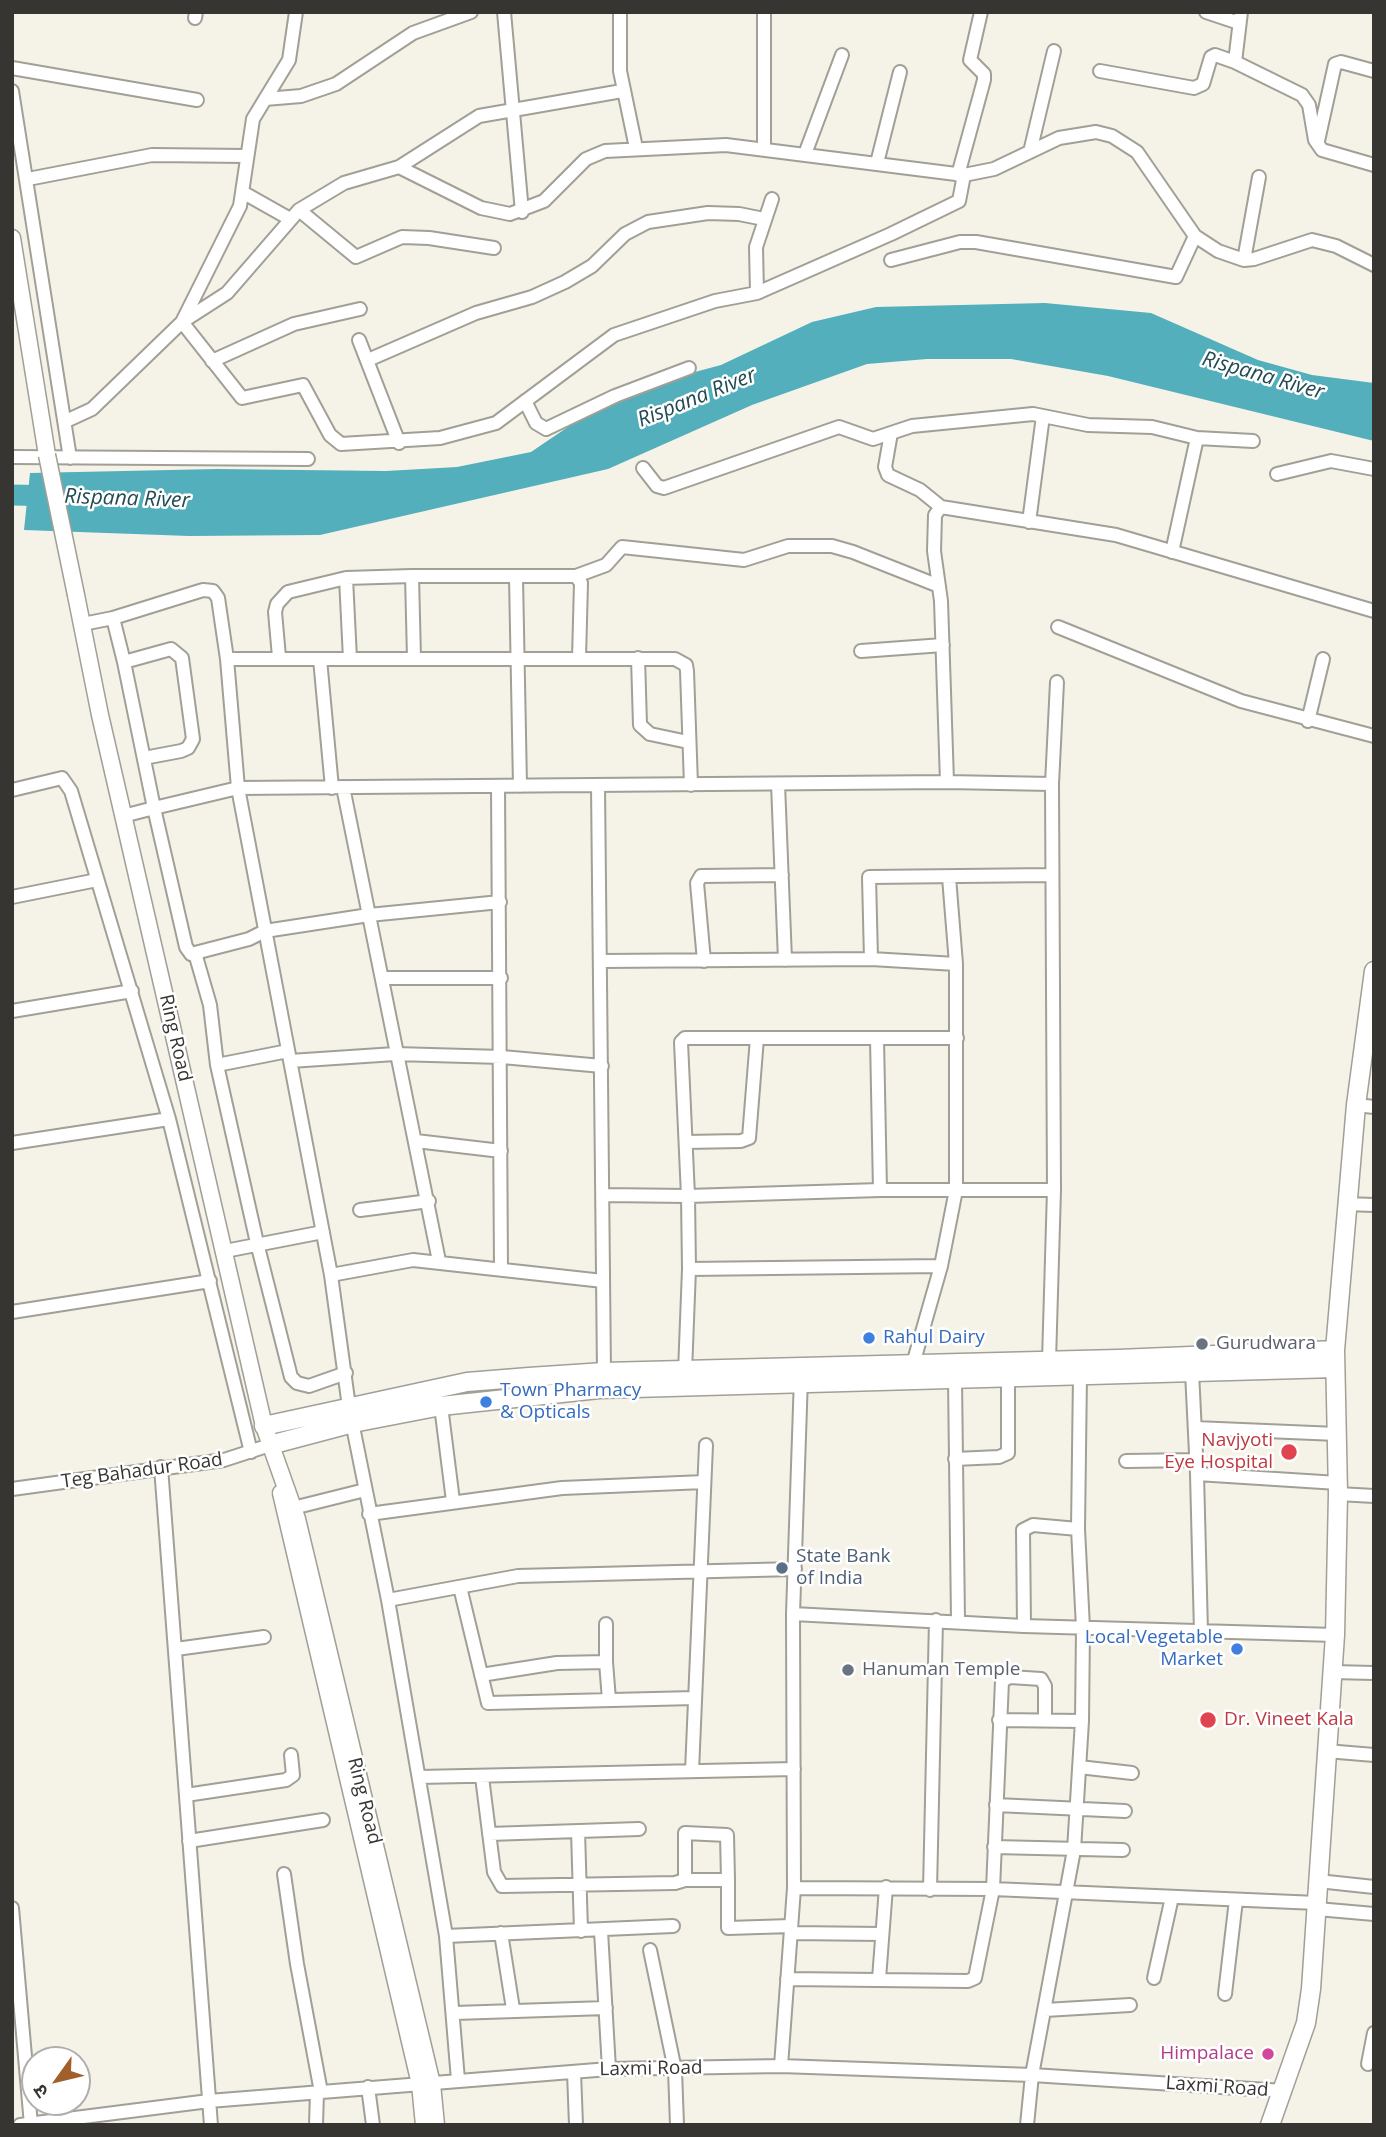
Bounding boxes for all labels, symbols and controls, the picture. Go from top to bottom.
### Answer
water label: Rispana River [1199,347,1327,405]
water label: Rispana River [634,363,760,433]
water label: Rispana River [64,484,190,514]
street label: Ring Road [154,992,196,1084]
place label: Rahul Dairy [883,1327,985,1349]
marker: Rahul Dairy [861,1330,877,1346]
place label: Gurudwara [1216,1333,1316,1355]
marker: Gurudwara [1194,1336,1210,1352]
place label: Town Pharmacy & Opticals [500,1380,641,1424]
marker: Town Pharmacy & Opticals [478,1394,494,1410]
place label: Navjyoti Eye Hospital [1164,1430,1273,1474]
marker: Navjyoti Eye Hospital [1279,1442,1299,1462]
street label: Teg Bahadur Road [60,1448,224,1494]
place label: State Bank of India [796,1546,891,1590]
marker: State Bank of India [774,1560,790,1576]
place label: Local Vegetable Market [1085,1627,1223,1671]
marker: Local Vegetable Market [1229,1641,1245,1657]
place label: Hanuman Temple [862,1659,1020,1681]
marker: Hanuman Temple [840,1662,856,1678]
place label: Dr. Vineet Kala [1224,1709,1354,1731]
marker: Dr. Vineet Kala [1198,1710,1218,1730]
street label: Ring Road [342,1755,386,1847]
place label: Himpalace [1160,2043,1254,2065]
north arrow [21,2046,91,2116]
marker: Himpalace [1260,2046,1276,2062]
street label: Laxmi Road [599,2057,703,2081]
street label: Laxmi Road [1165,2072,1269,2102]
text: उ [26,2080,54,2104]

